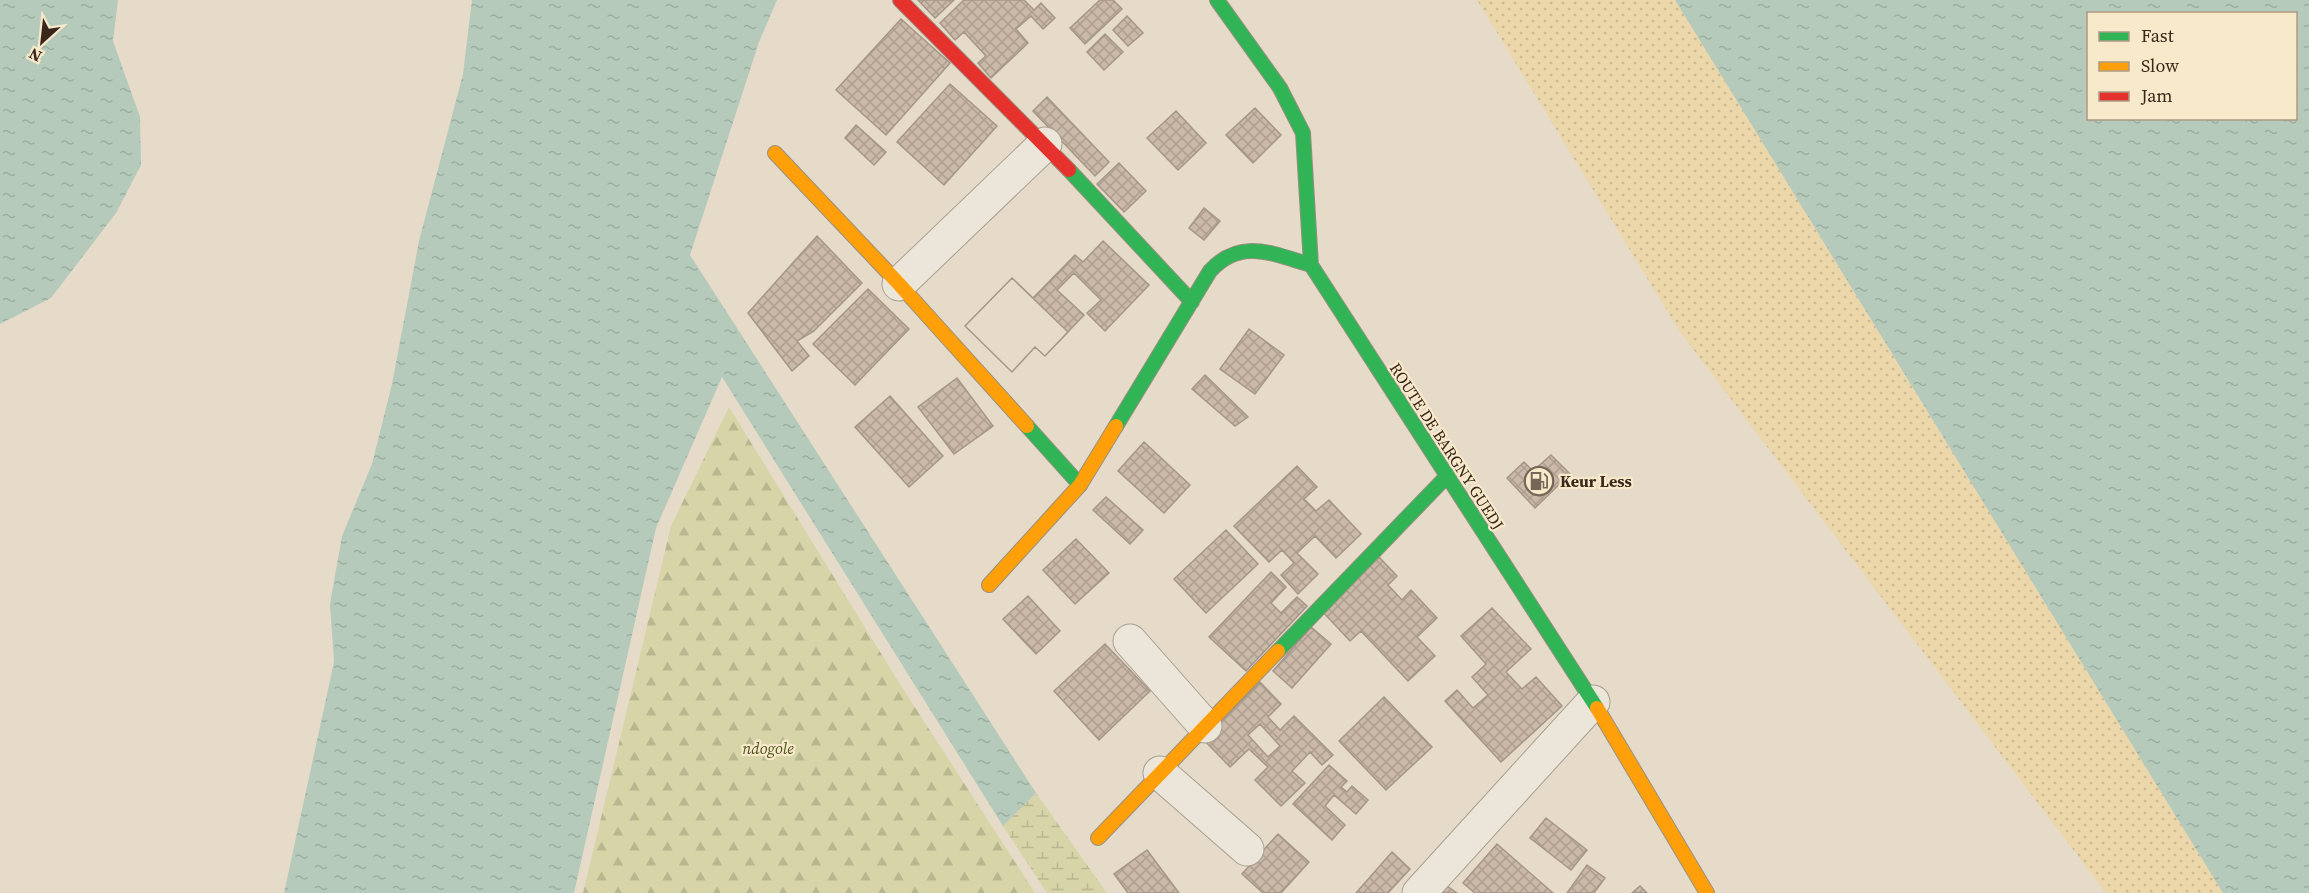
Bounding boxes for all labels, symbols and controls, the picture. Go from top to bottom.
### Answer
north arrow [12,12,72,72]
legend [2087,12,2297,120]
text: Fast [2141,23,2174,48]
text: N [25,43,45,68]
text: Slow [2141,53,2179,78]
text: Jam [2140,83,2173,108]
street label: ROUTE DE BARGNY GUEDJ [1385,358,1509,534]
fuel station icon: Keur Less [1523,465,1555,497]
place label: Keur Less [1560,470,1632,492]
park label: ndogole [742,737,794,759]

